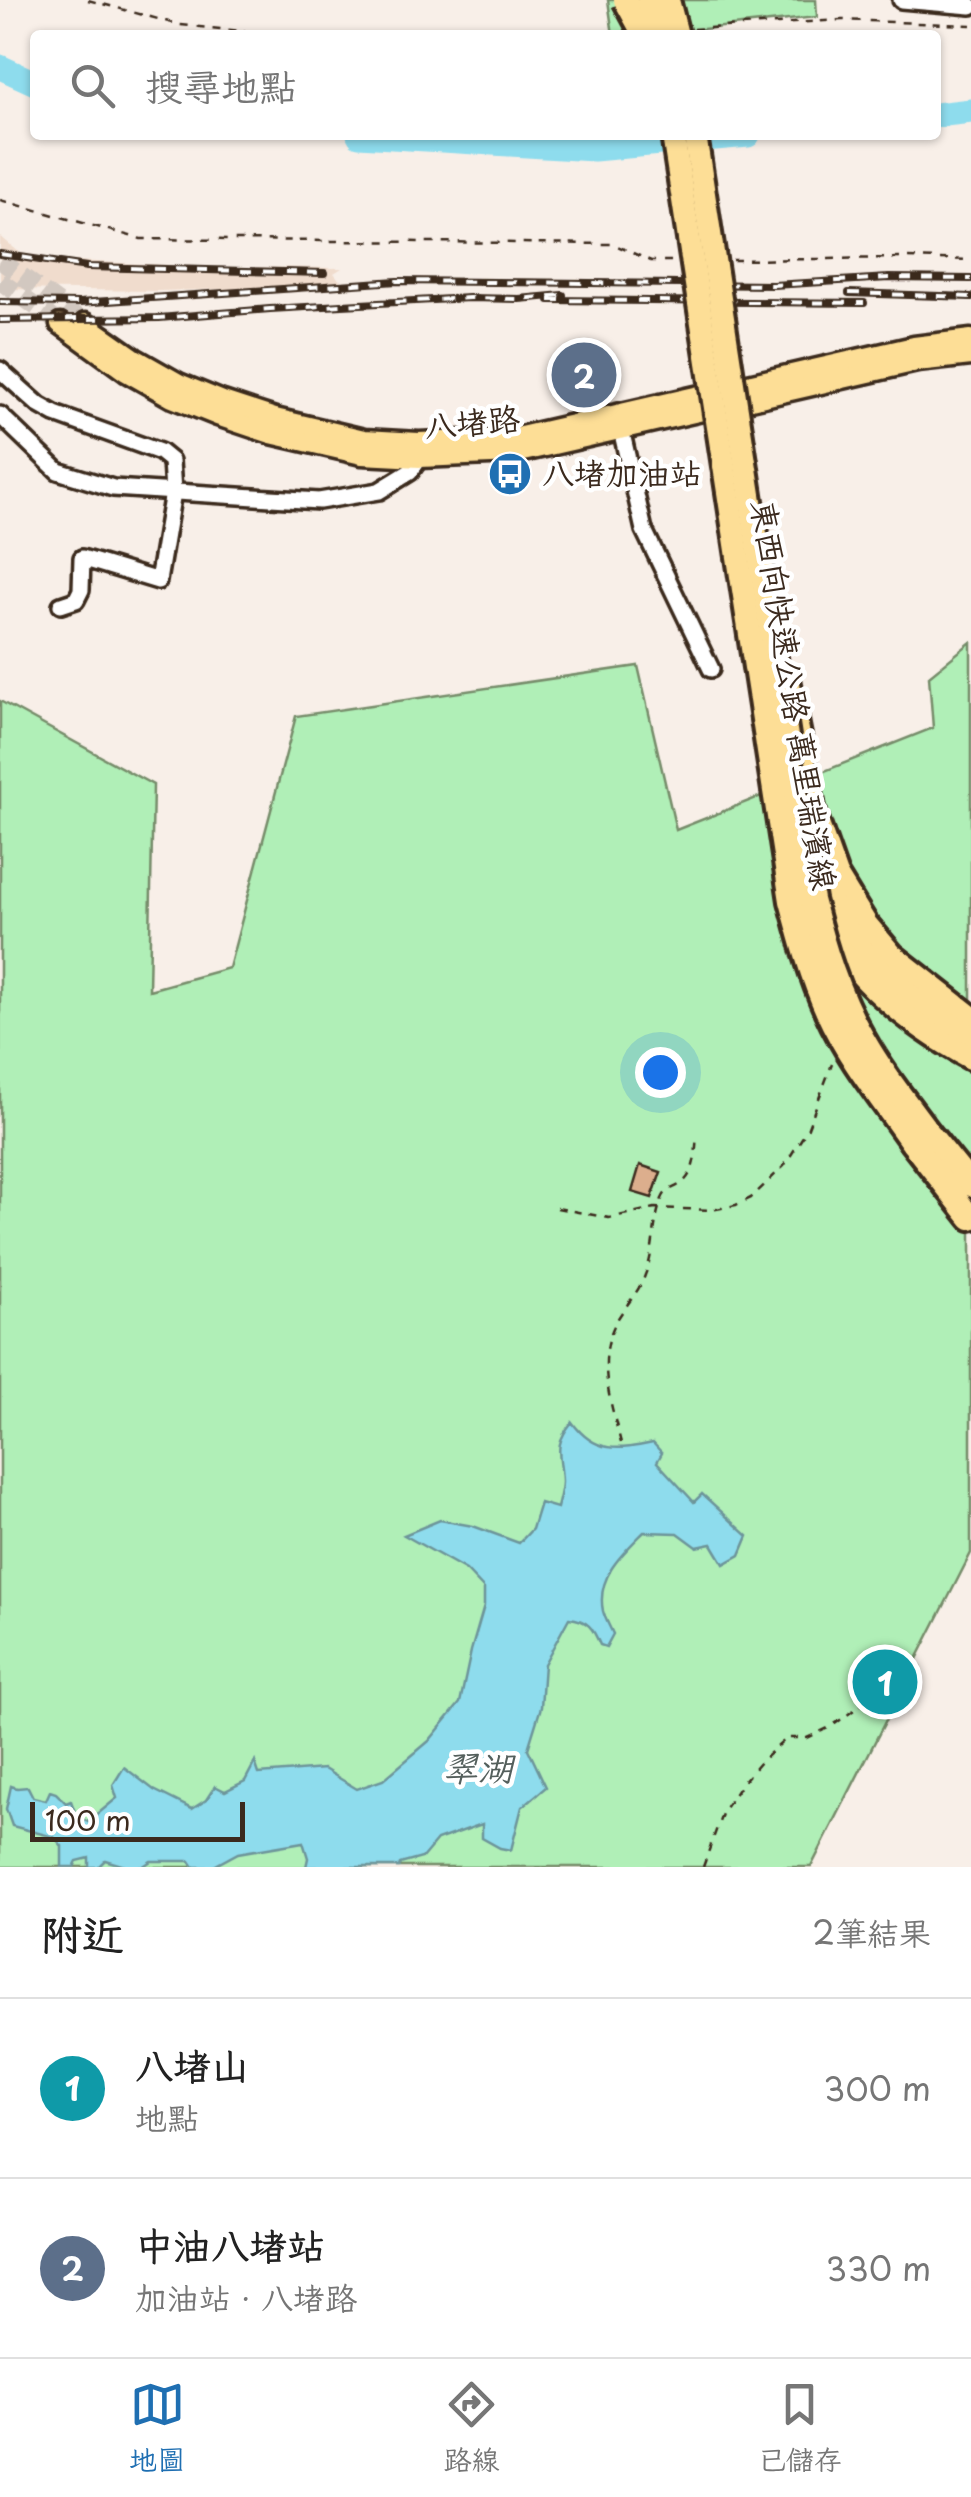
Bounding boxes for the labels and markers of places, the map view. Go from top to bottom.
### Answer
pin: 2 [552,338,616,412]
place label: 八堵加油站 [542,448,702,496]
bus stop icon: 八堵加油站 [487,451,533,497]
pin: 1 [852,1644,918,1720]

